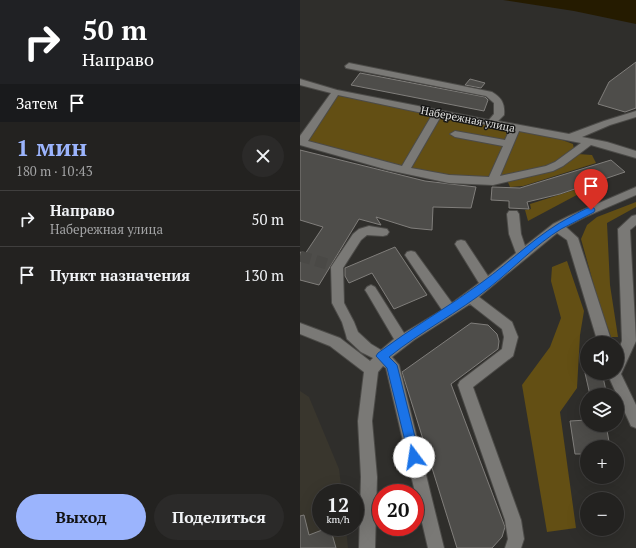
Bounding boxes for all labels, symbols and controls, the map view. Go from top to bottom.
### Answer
text: 50 m [82,11,147,48]
icon: right [16,16,68,68]
text: Направо [82,47,154,71]
icon: arrive [66,92,88,114]
text: Затем [16,93,58,113]
street label: Набережная улица [420,103,517,135]
text: 1 мин [16,131,87,163]
button: close [242,135,284,177]
text: 180 m · 10:43 [16,162,93,180]
pin [574,169,608,210]
icon: arrive [580,175,602,197]
text: Направо [50,200,115,220]
icon: right [16,208,38,230]
text: 50 m [251,209,284,229]
text: Набережная улица [50,220,163,238]
icon: arrive [16,264,38,286]
text: Пункт назначения [50,265,190,285]
text: 130 m [243,265,284,285]
map controls [580,336,624,536]
button: sound [580,336,624,380]
button: layers [580,388,624,432]
position arrow [393,436,435,478]
button: + [580,440,624,484]
speed limit sign: 20 [372,484,424,536]
text: 12 [327,491,349,518]
button: − [580,492,624,536]
button: Выход [16,494,146,540]
button: Поделиться [154,494,284,540]
text: km/h [326,513,350,526]

